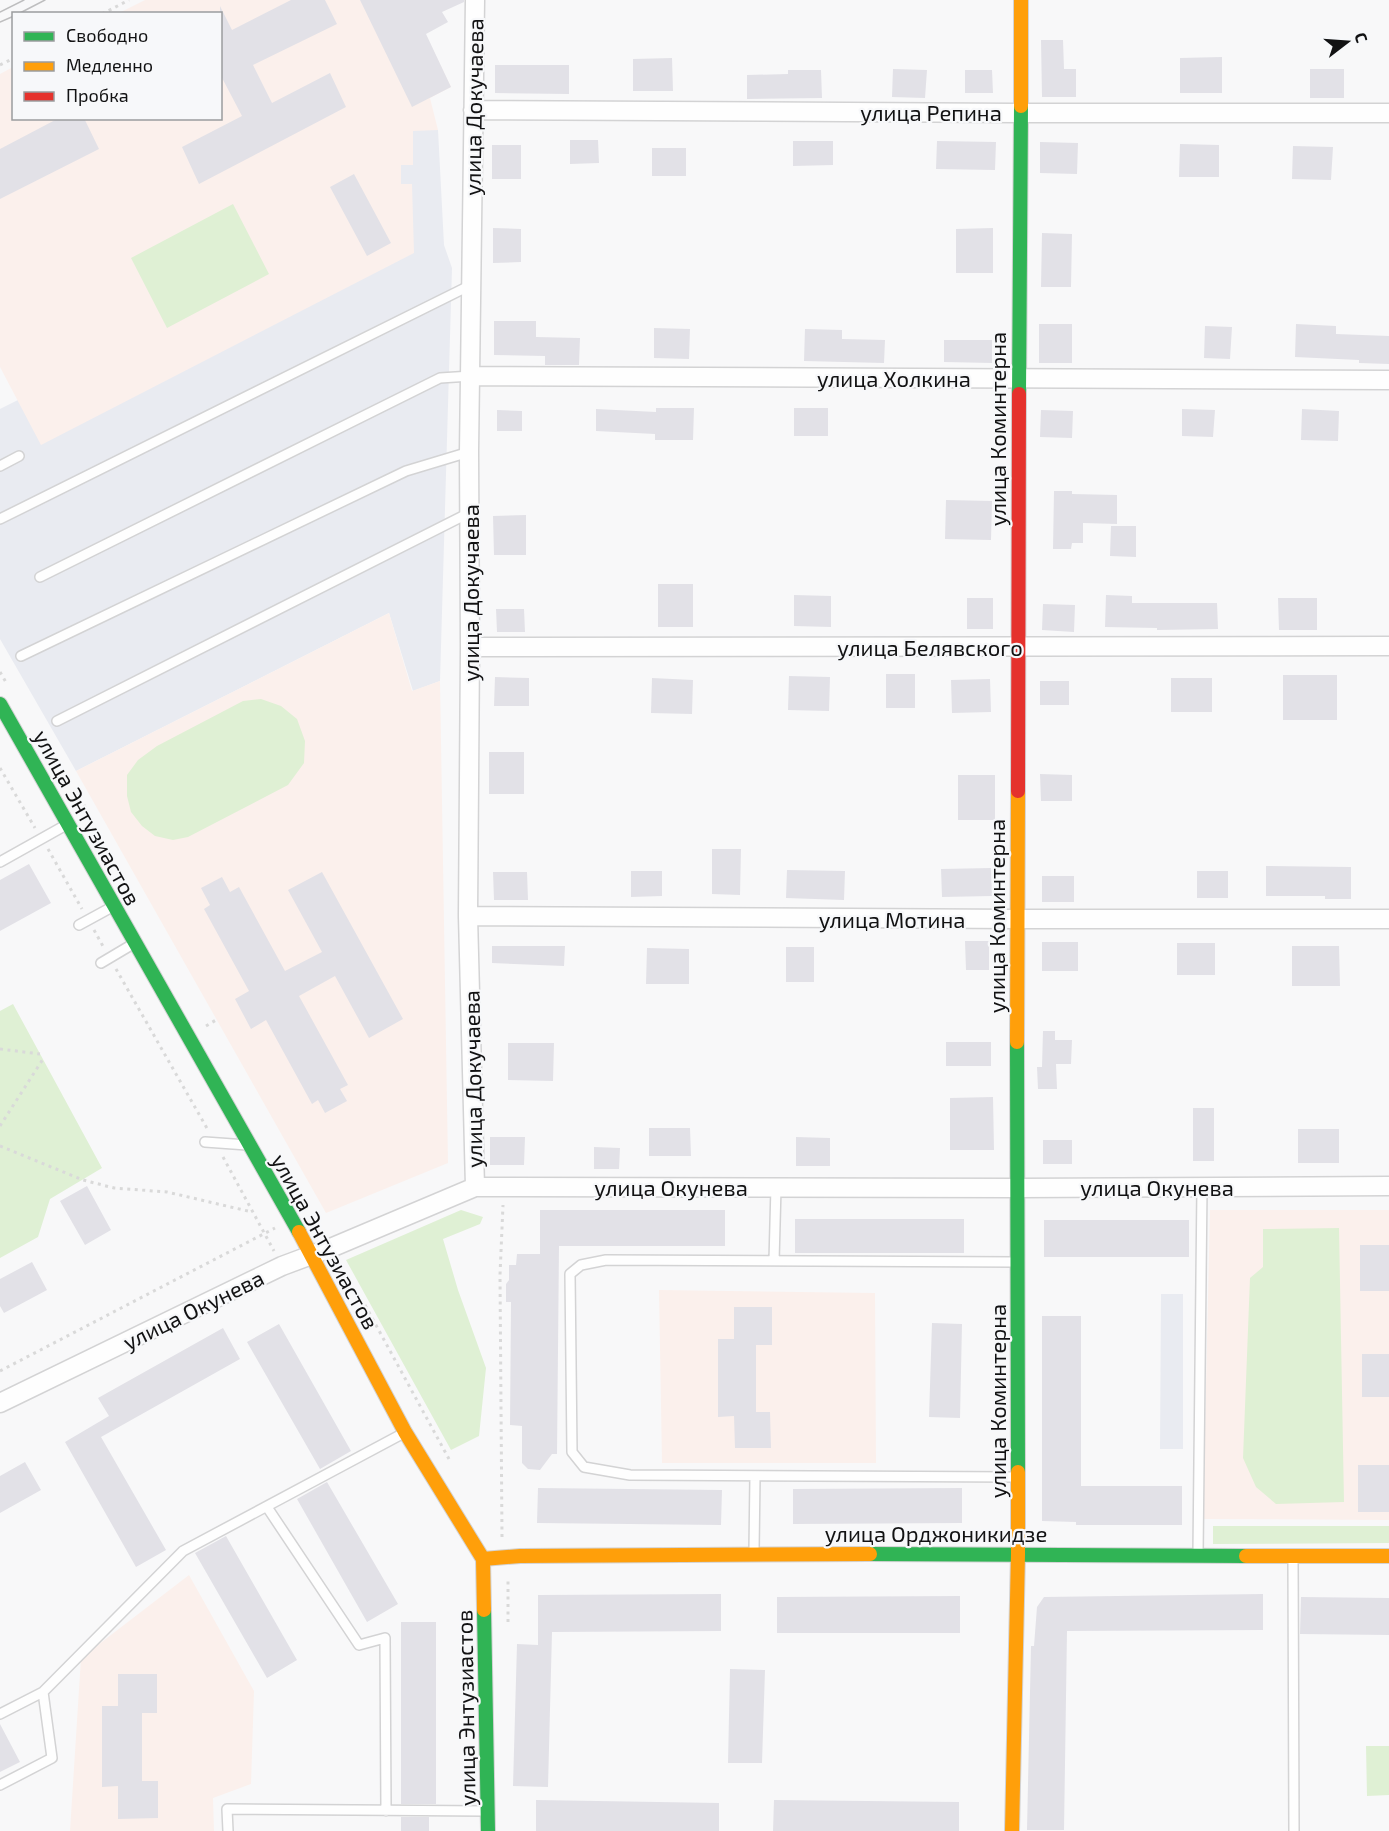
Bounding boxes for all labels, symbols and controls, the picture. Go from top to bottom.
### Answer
legend [12,12,222,120]
north arrow [1317,12,1377,72]
street label: улица Докучаева [458,18,489,196]
text: Свободно [66,24,148,46]
text: С [1351,30,1372,45]
text: Медленно [66,54,153,76]
text: Пробка [66,84,129,106]
street label: улица Репина [860,99,1002,126]
street label: улица Коминтерна [984,332,1011,526]
street label: улица Холкина [817,365,971,392]
street label: улица Докучаева [457,504,484,682]
street label: улица Белявского [837,634,1023,661]
street label: улица Энтузиастов [28,725,147,910]
street label: улица Коминтерна [983,819,1010,1013]
street label: улица Мотина [819,906,965,933]
street label: улица Докучаева [457,990,488,1168]
street label: улица Энтузиастов [266,1149,385,1334]
street label: улица Окунева [594,1174,748,1201]
street label: улица Окунева [1080,1174,1234,1201]
street label: улица Окунева [118,1264,268,1355]
street label: улица Коминтерна [984,1304,1011,1498]
street label: улица Орджоникидзе [825,1520,1047,1547]
street label: улица Энтузиастов [450,1610,481,1806]

